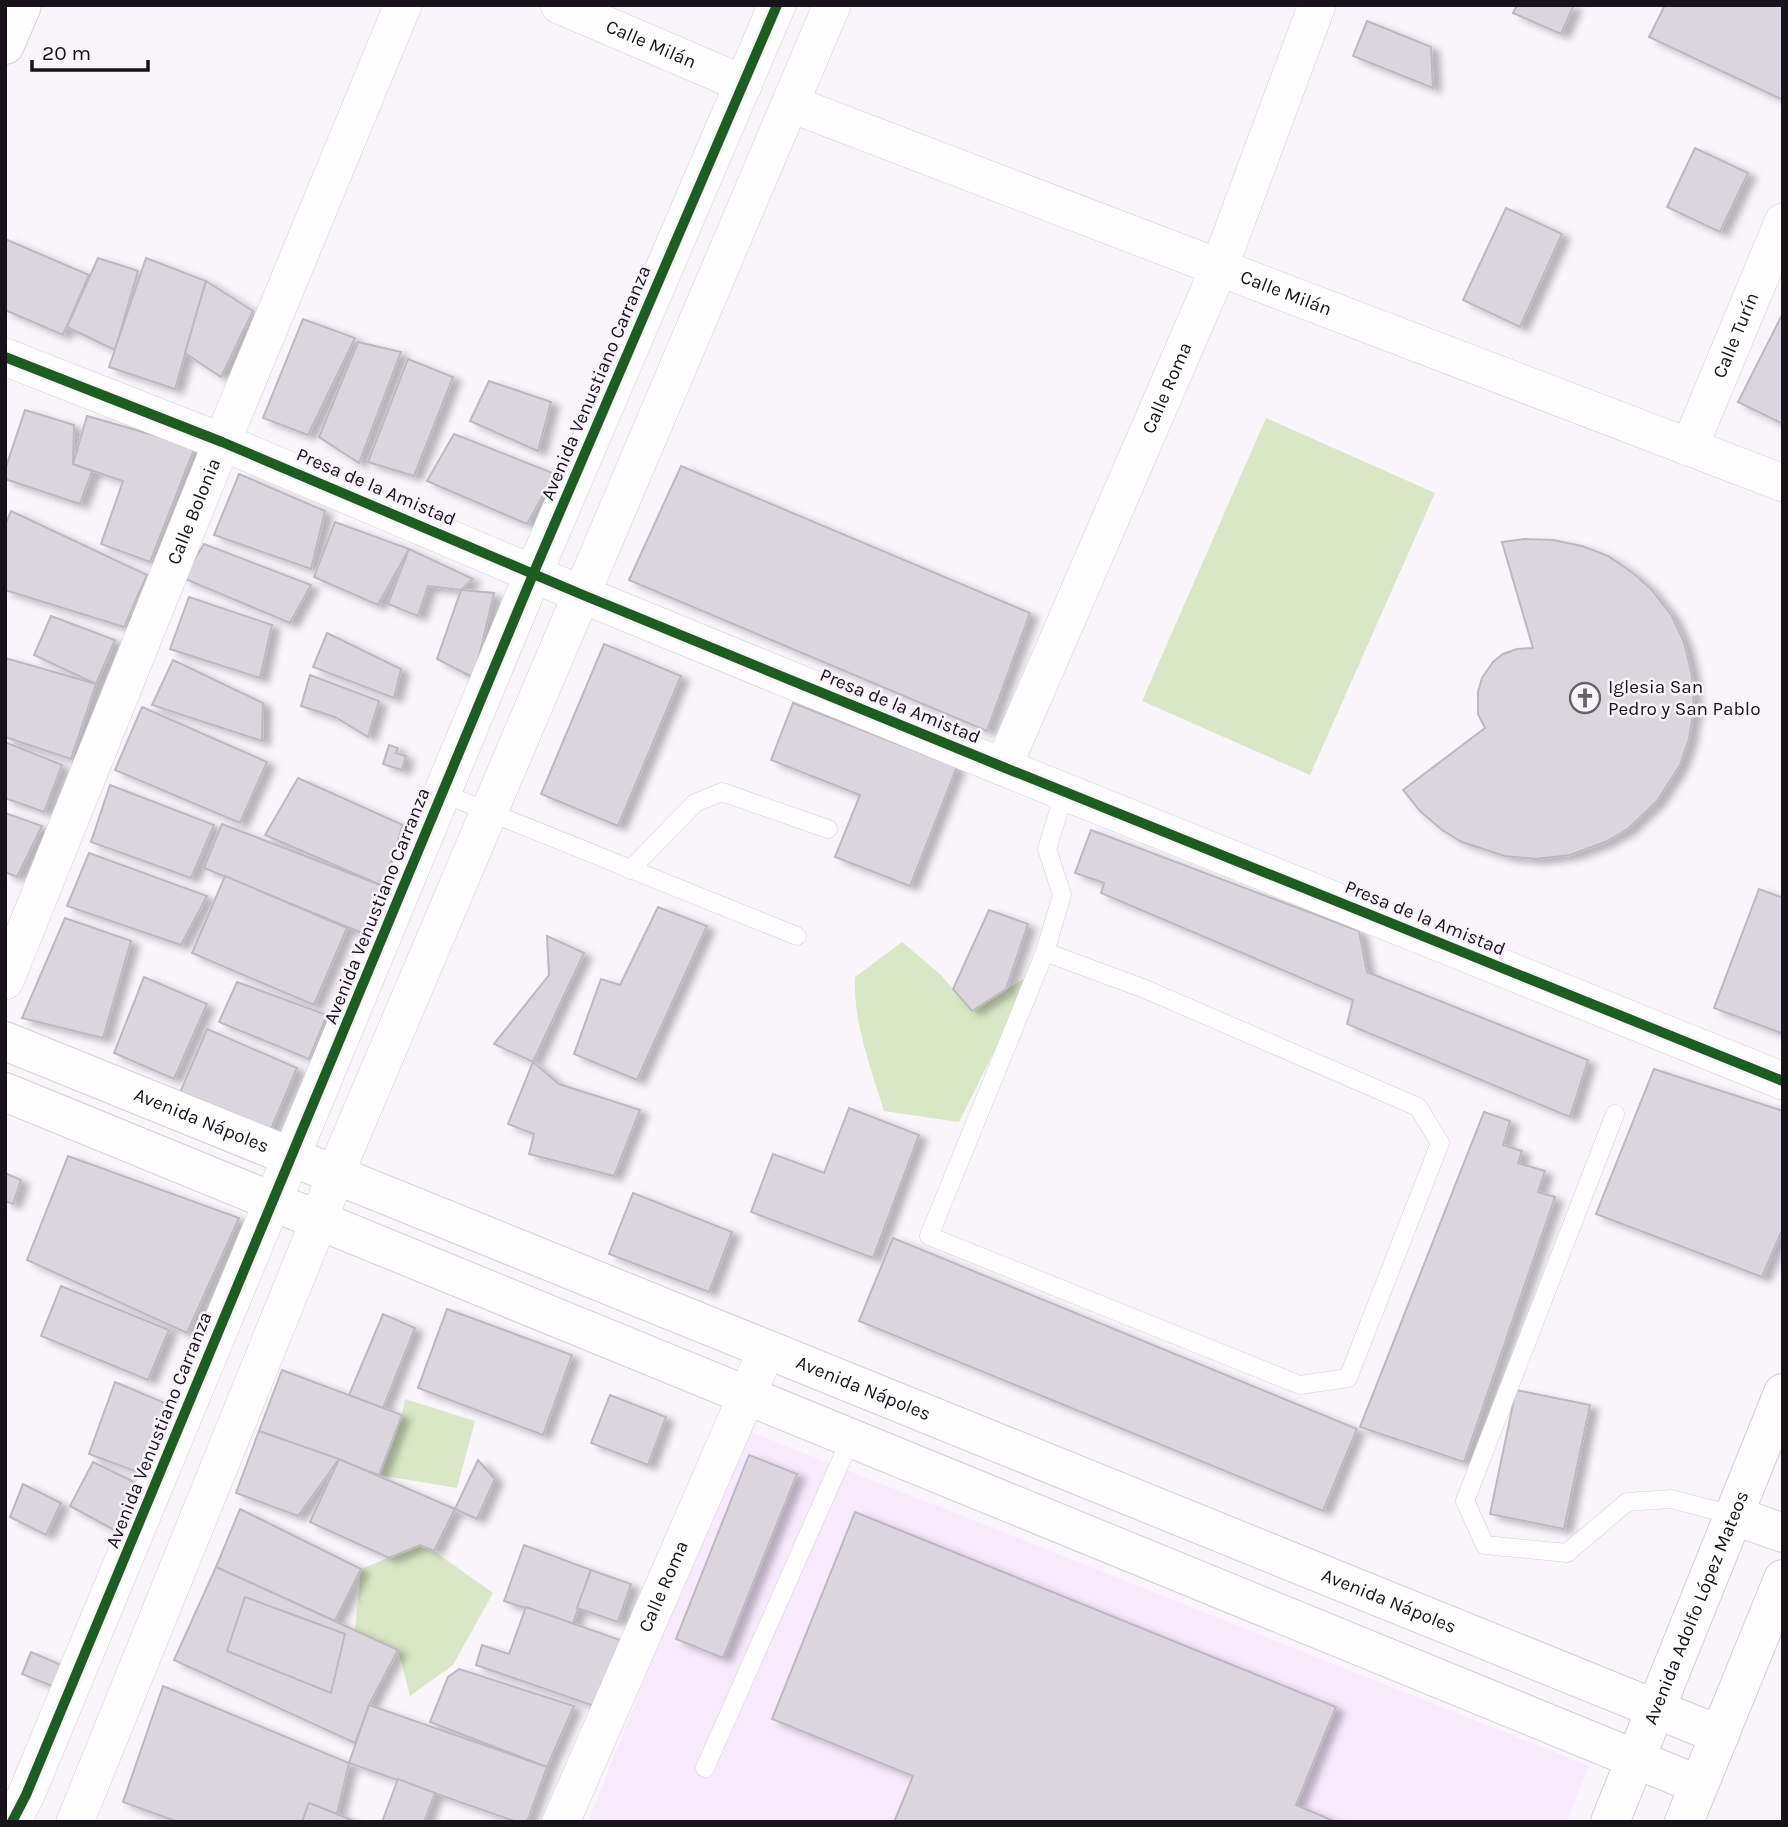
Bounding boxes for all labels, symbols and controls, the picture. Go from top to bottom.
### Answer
street label: Calle Milán [602,15,699,73]
scale bar [32,28,147,72]
text: 20 m [42,41,91,65]
street label: Avenida Venustiano Carranza [536,262,656,504]
street label: Calle Milán [1237,266,1335,321]
street label: Calle Turín [1708,289,1763,381]
street label: Calle Roma [1138,339,1196,437]
street label: Presa de la Amistad [293,443,459,531]
street label: Calle Bolonia [163,455,225,568]
street label: Presa de la Amistad [817,664,983,748]
place label: Iglesia San Pedro y San Pablo [1608,676,1761,720]
church icon: Iglesia San Pedro y San Pablo [1568,681,1602,715]
street label: Avenida Venustiano Carranza [319,785,435,1027]
street label: Presa de la Amistad [1342,876,1508,960]
street label: Avenida Nápoles [131,1083,272,1158]
street label: Avenida Venustiano Carranza [101,1309,217,1551]
street label: Avenida Nápoles [793,1351,934,1425]
street label: Avenida Adolfo López Mateos [1639,1488,1753,1728]
street label: Calle Roma [634,1537,693,1635]
street label: Avenida Nápoles [1318,1564,1460,1638]

